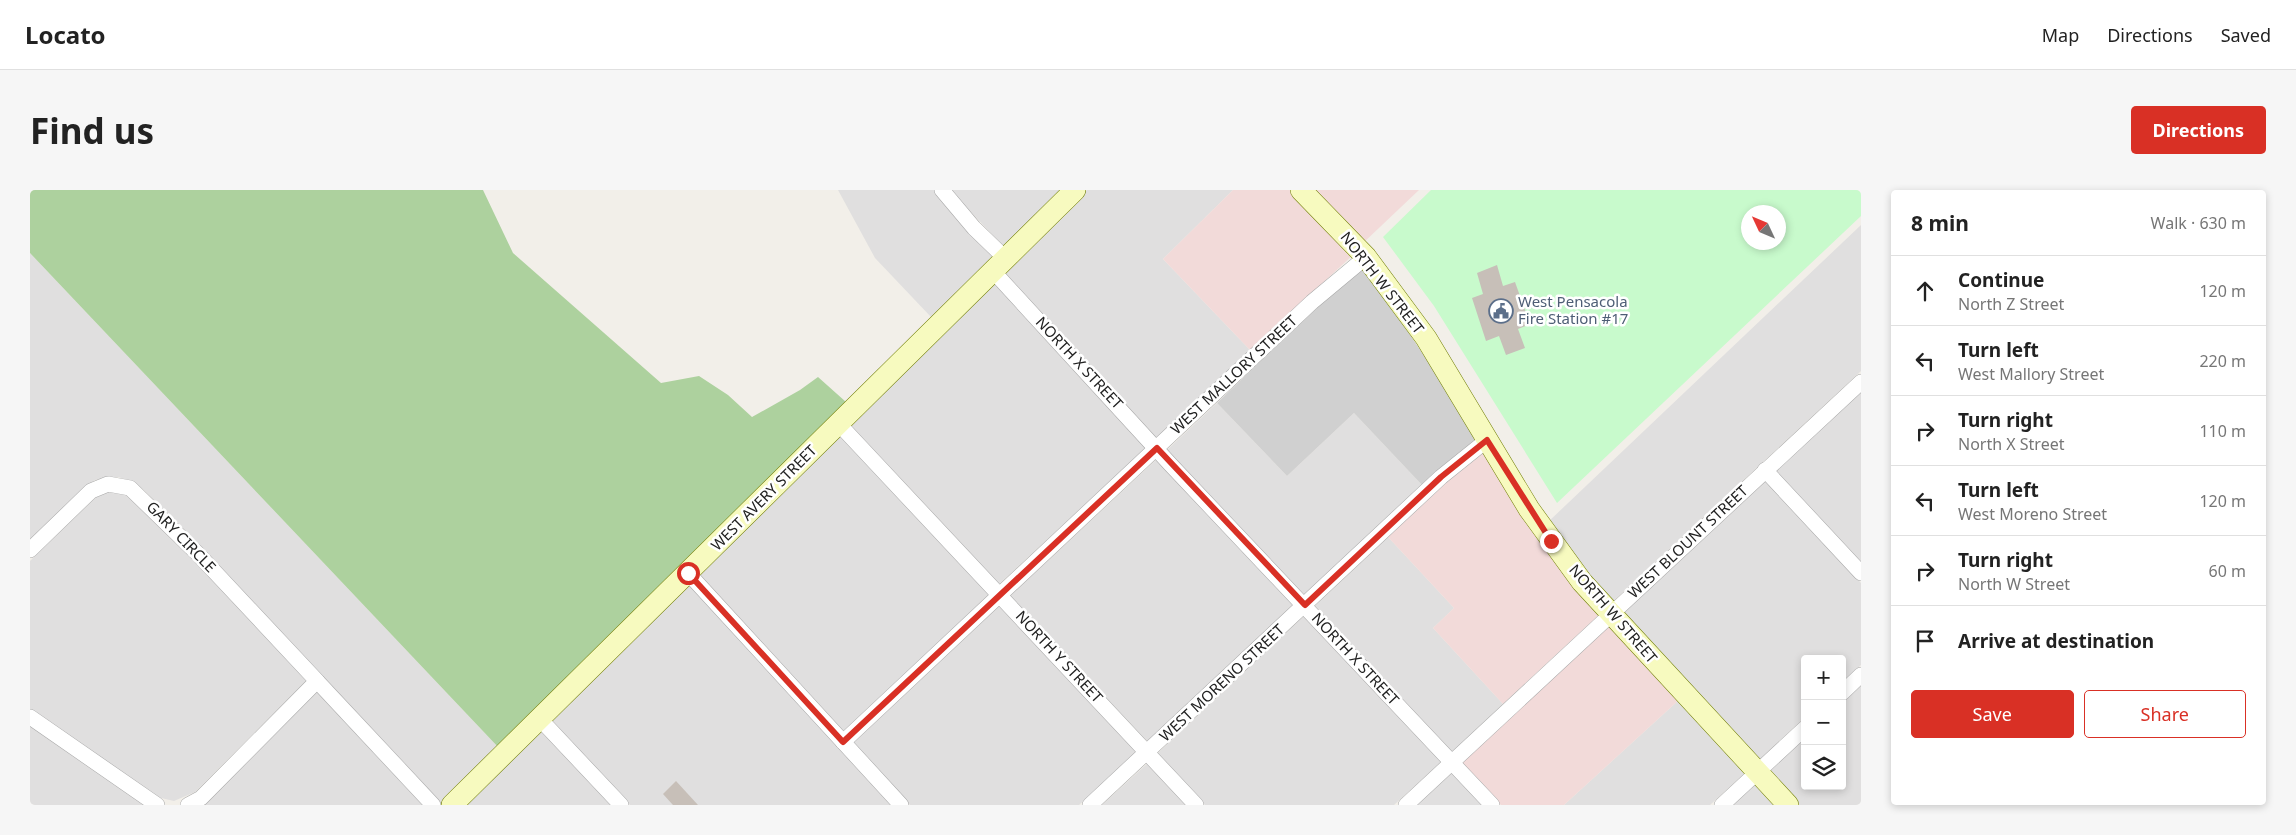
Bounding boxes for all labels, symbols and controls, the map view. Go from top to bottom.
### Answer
text: Locato [25,18,106,51]
text: Map [2042,23,2079,47]
text: Directions [2107,23,2193,47]
text: Saved [2221,23,2271,47]
button: Directions [2131,106,2266,154]
text: Find us [30,107,154,154]
north arrow [1741,205,1786,250]
text: 8 min [1911,209,1969,237]
text: Walk · 630 m [2151,212,2246,234]
street label: NORTH W STREET [1337,227,1429,338]
text: Continue [1958,267,2044,293]
icon: ahead [1911,277,1939,305]
text: 120 m [2199,280,2246,302]
place label: West Pensacola Fire Station #17 [1518,291,1628,328]
text: North Z Street [1958,293,2064,315]
public building icon: West Pensacola Fire Station #17 [1488,298,1514,324]
street label: WEST MALLORY STREET [1166,310,1301,438]
street label: NORTH X STREET [1032,312,1128,413]
text: Turn left [1958,337,2039,363]
icon: left [1911,347,1939,375]
text: 220 m [2199,350,2246,372]
text: West Mallory Street [1958,363,2104,385]
text: Turn right [1958,407,2053,433]
icon: right [1911,417,1939,445]
text: 110 m [2199,420,2246,442]
text: North X Street [1958,433,2064,455]
street label: WEST AVERY STREET [706,440,821,554]
text: Turn left [1958,477,2039,503]
street label: WEST BLOUNT STREET [1623,480,1752,602]
icon: left [1911,487,1939,515]
text: 120 m [2199,490,2246,512]
street label: GARY CIRCLE [143,496,221,576]
text: West Moreno Street [1958,503,2107,525]
route end [1540,530,1563,553]
text: Turn right [1958,547,2053,573]
icon: right [1911,557,1939,585]
street label: NORTH W STREET [1565,560,1663,667]
text: 60 m [2209,560,2246,582]
route start [677,562,700,585]
text: North W Street [1958,573,2070,595]
street label: NORTH Y STREET [1012,606,1108,707]
street label: NORTH X STREET [1308,608,1404,709]
street label: WEST MORENO STREET [1155,619,1288,745]
icon: arrive [1911,627,1939,655]
text: Arrive at destination [1958,628,2154,654]
map controls [1801,655,1846,790]
button: + [1801,655,1846,700]
button: Save [1911,690,2074,738]
button: Share [2084,690,2246,738]
button: − [1801,700,1846,745]
button: layers [1801,745,1846,790]

